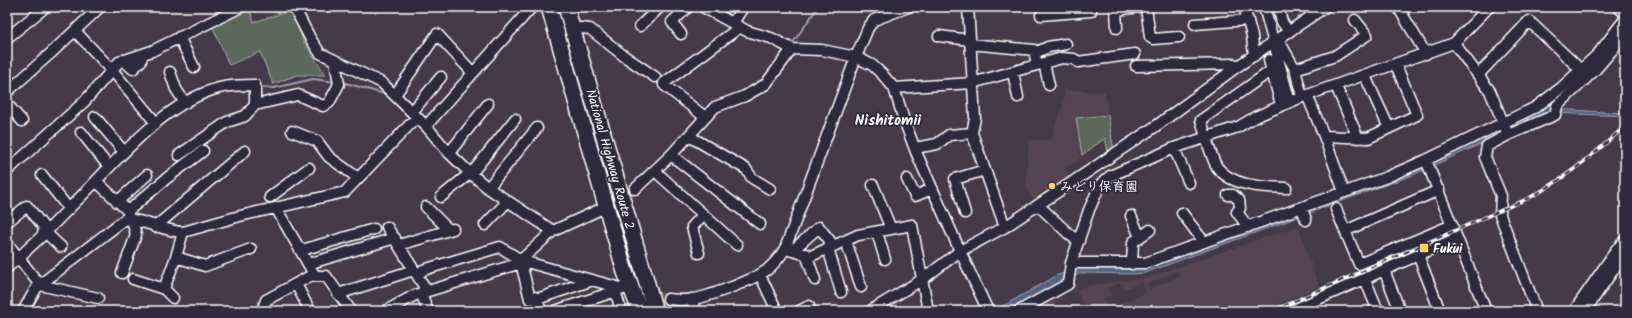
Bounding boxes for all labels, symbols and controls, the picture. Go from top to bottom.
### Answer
street label: National Highway Route 2 [580,87,640,232]
district label: Nishitomii [855,109,922,133]
place label: みどり保育園 [1060,177,1138,198]
marker: みどり保育園 [1047,181,1057,191]
place label: Fukui [1433,239,1463,260]
marker: Fukui [1418,242,1430,254]

